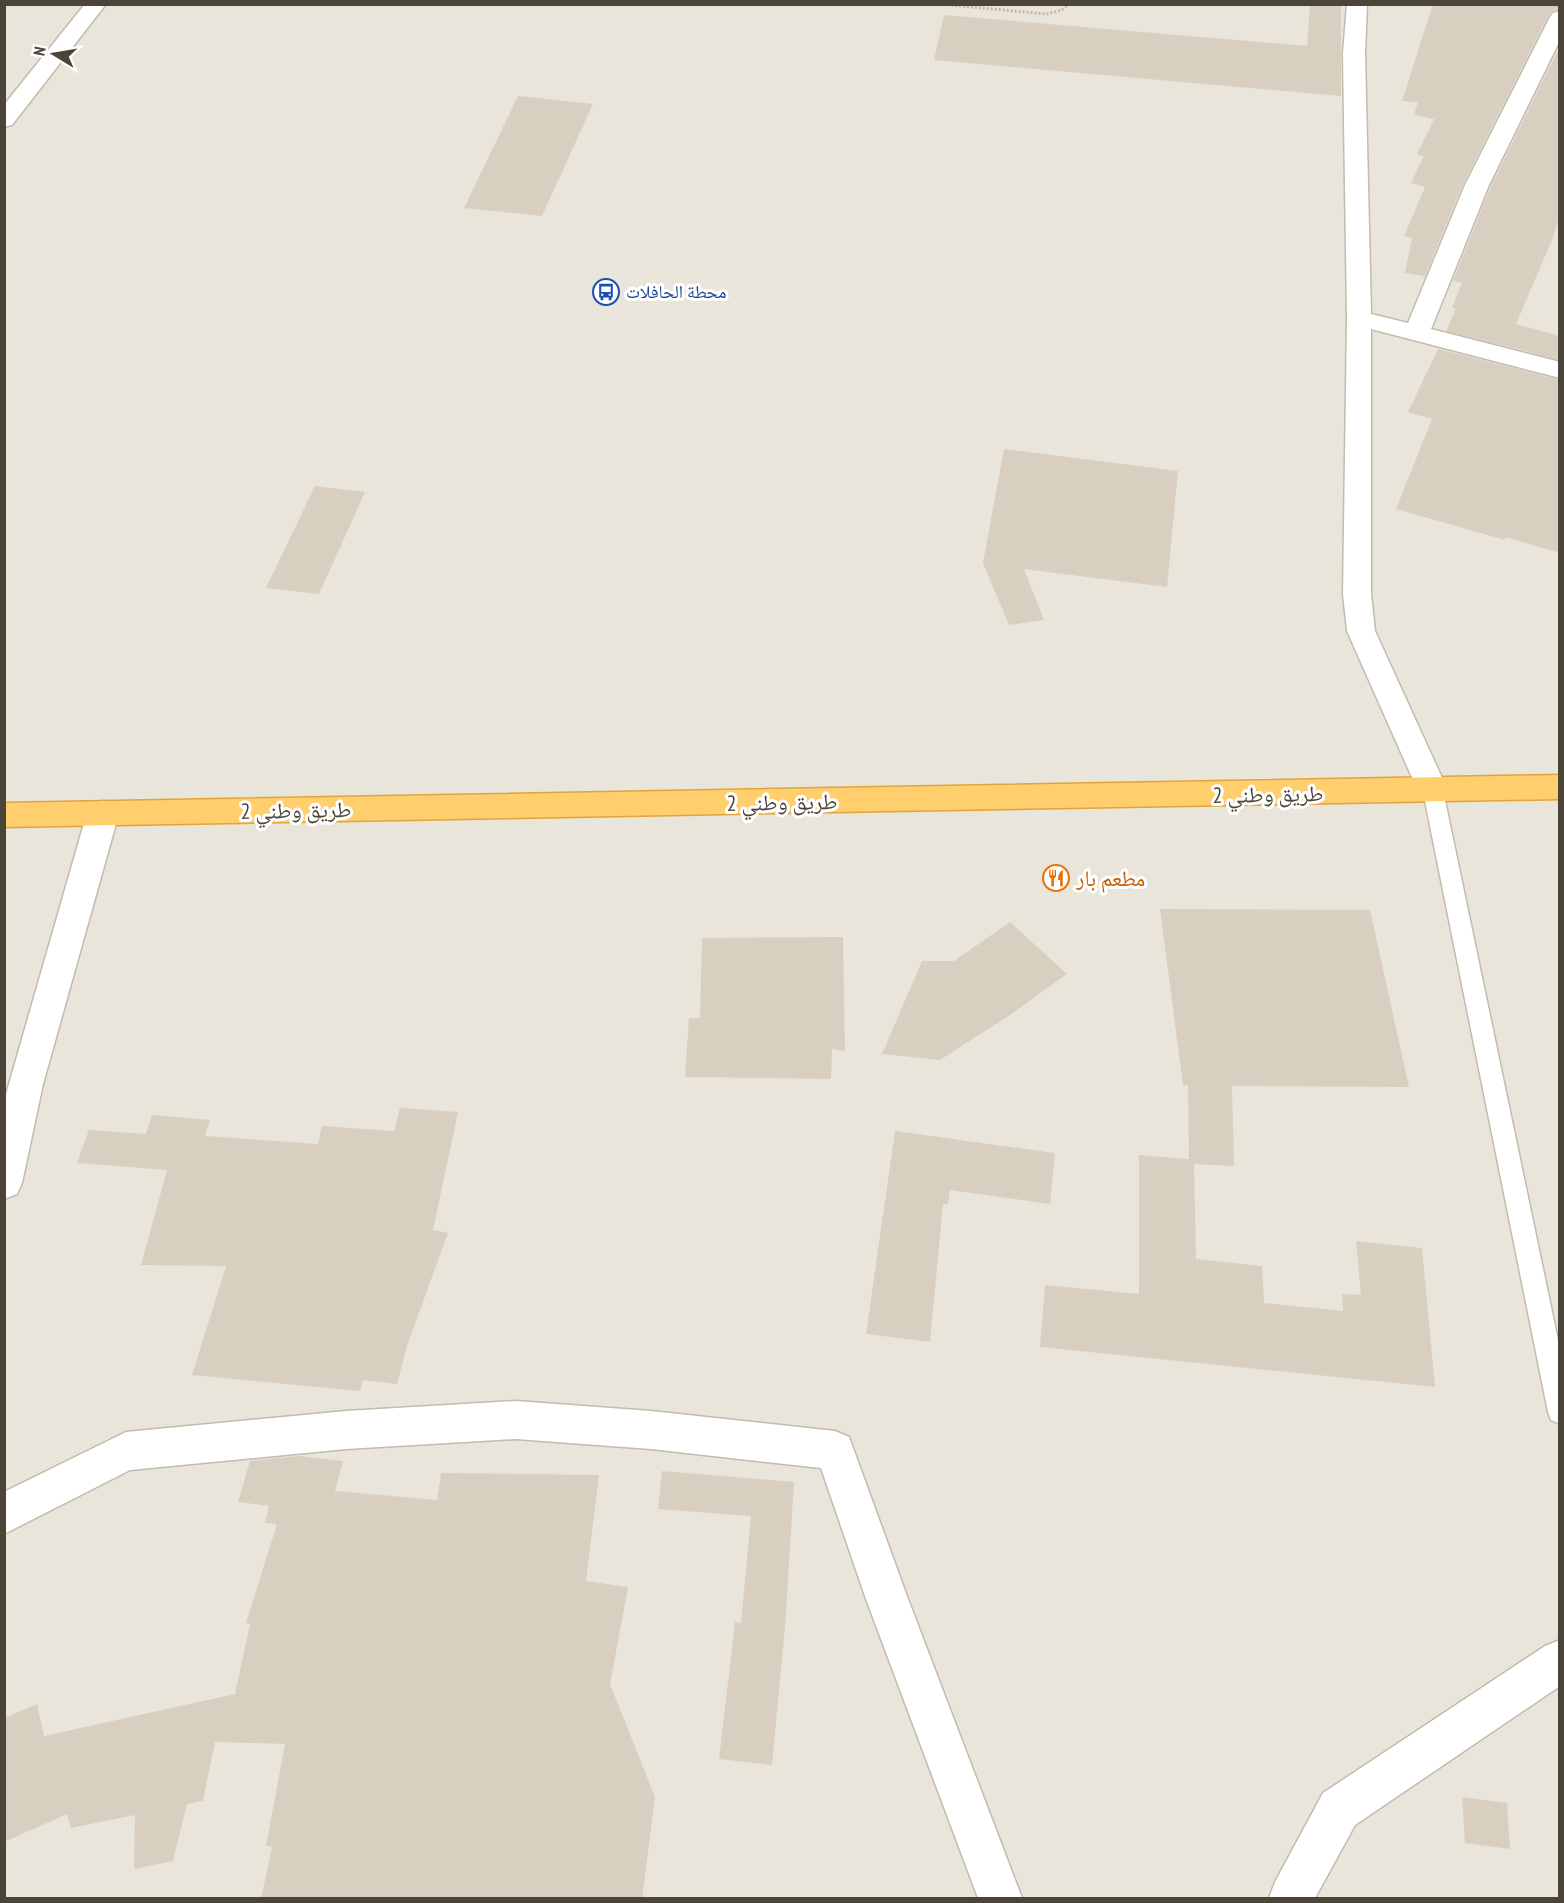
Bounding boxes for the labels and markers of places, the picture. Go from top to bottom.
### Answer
bus stop icon: محطة الحافلات [591,277,621,307]
place label: محطة الحافلات [626,280,727,303]
restaurant icon: مطعم بار [1041,863,1071,893]
place label: مطعم بار [1075,864,1145,893]

